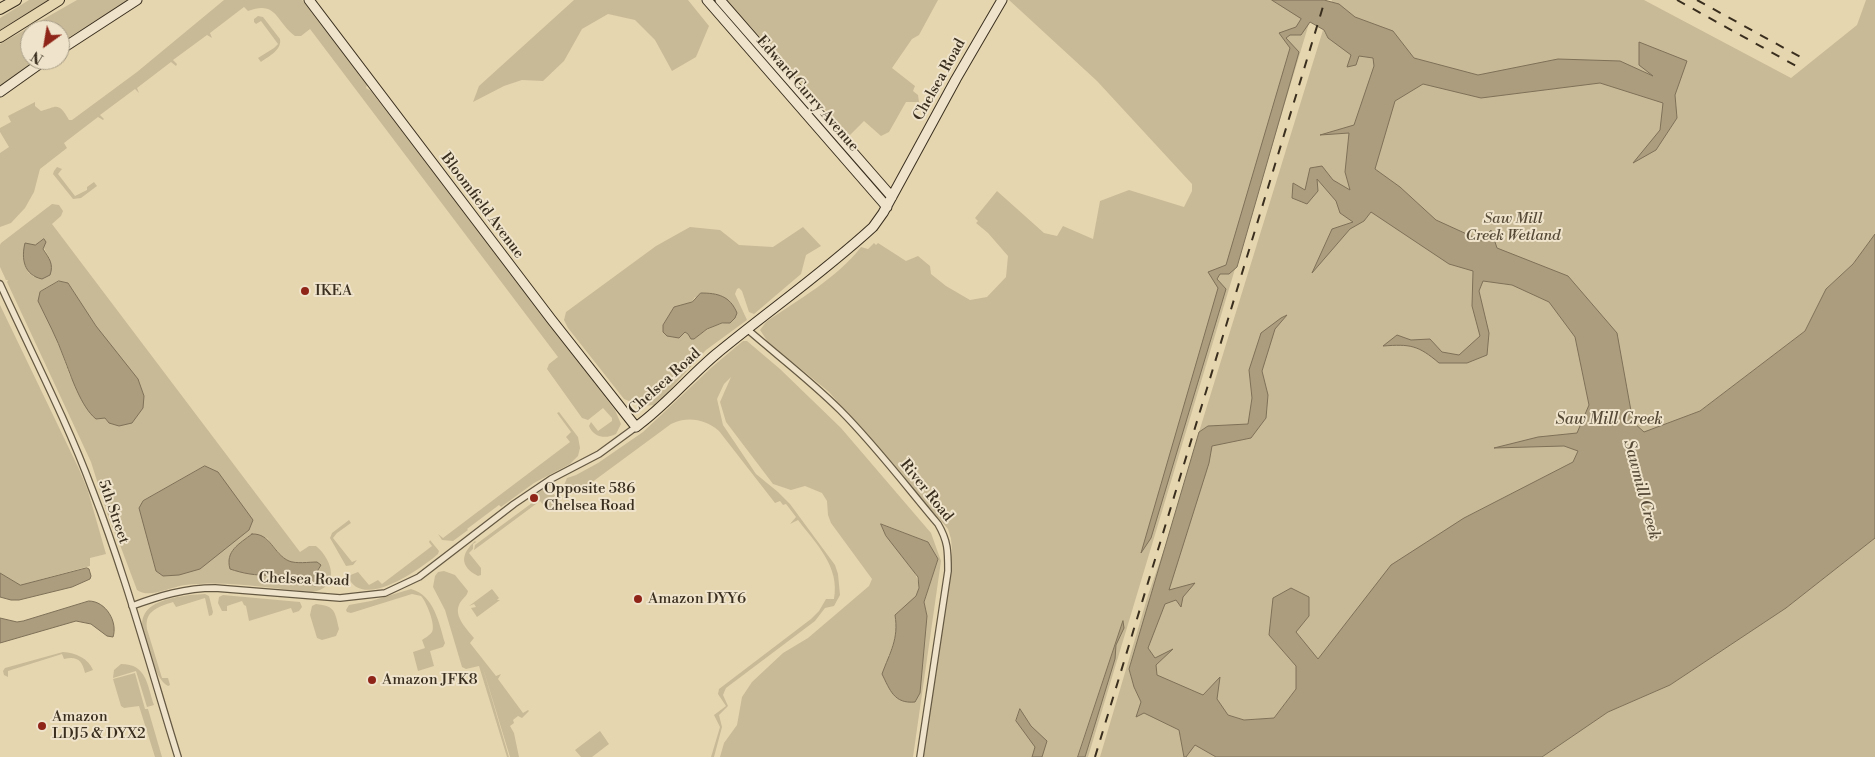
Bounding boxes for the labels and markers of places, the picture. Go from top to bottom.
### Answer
place label: IKEA [315,282,352,300]
marker: IKEA [299,285,311,297]
place label: Opposite 586 Chelsea Road [544,480,635,515]
marker: Opposite 586 Chelsea Road [528,492,540,504]
place label: Amazon DYY6 [648,590,746,608]
marker: Amazon DYY6 [632,593,644,605]
place label: Amazon JFK8 [382,671,478,689]
marker: Amazon JFK8 [366,674,378,686]
place label: Amazon LDJ5 & DYX2 [52,708,146,743]
marker: Amazon LDJ5 & DYX2 [36,720,48,732]

